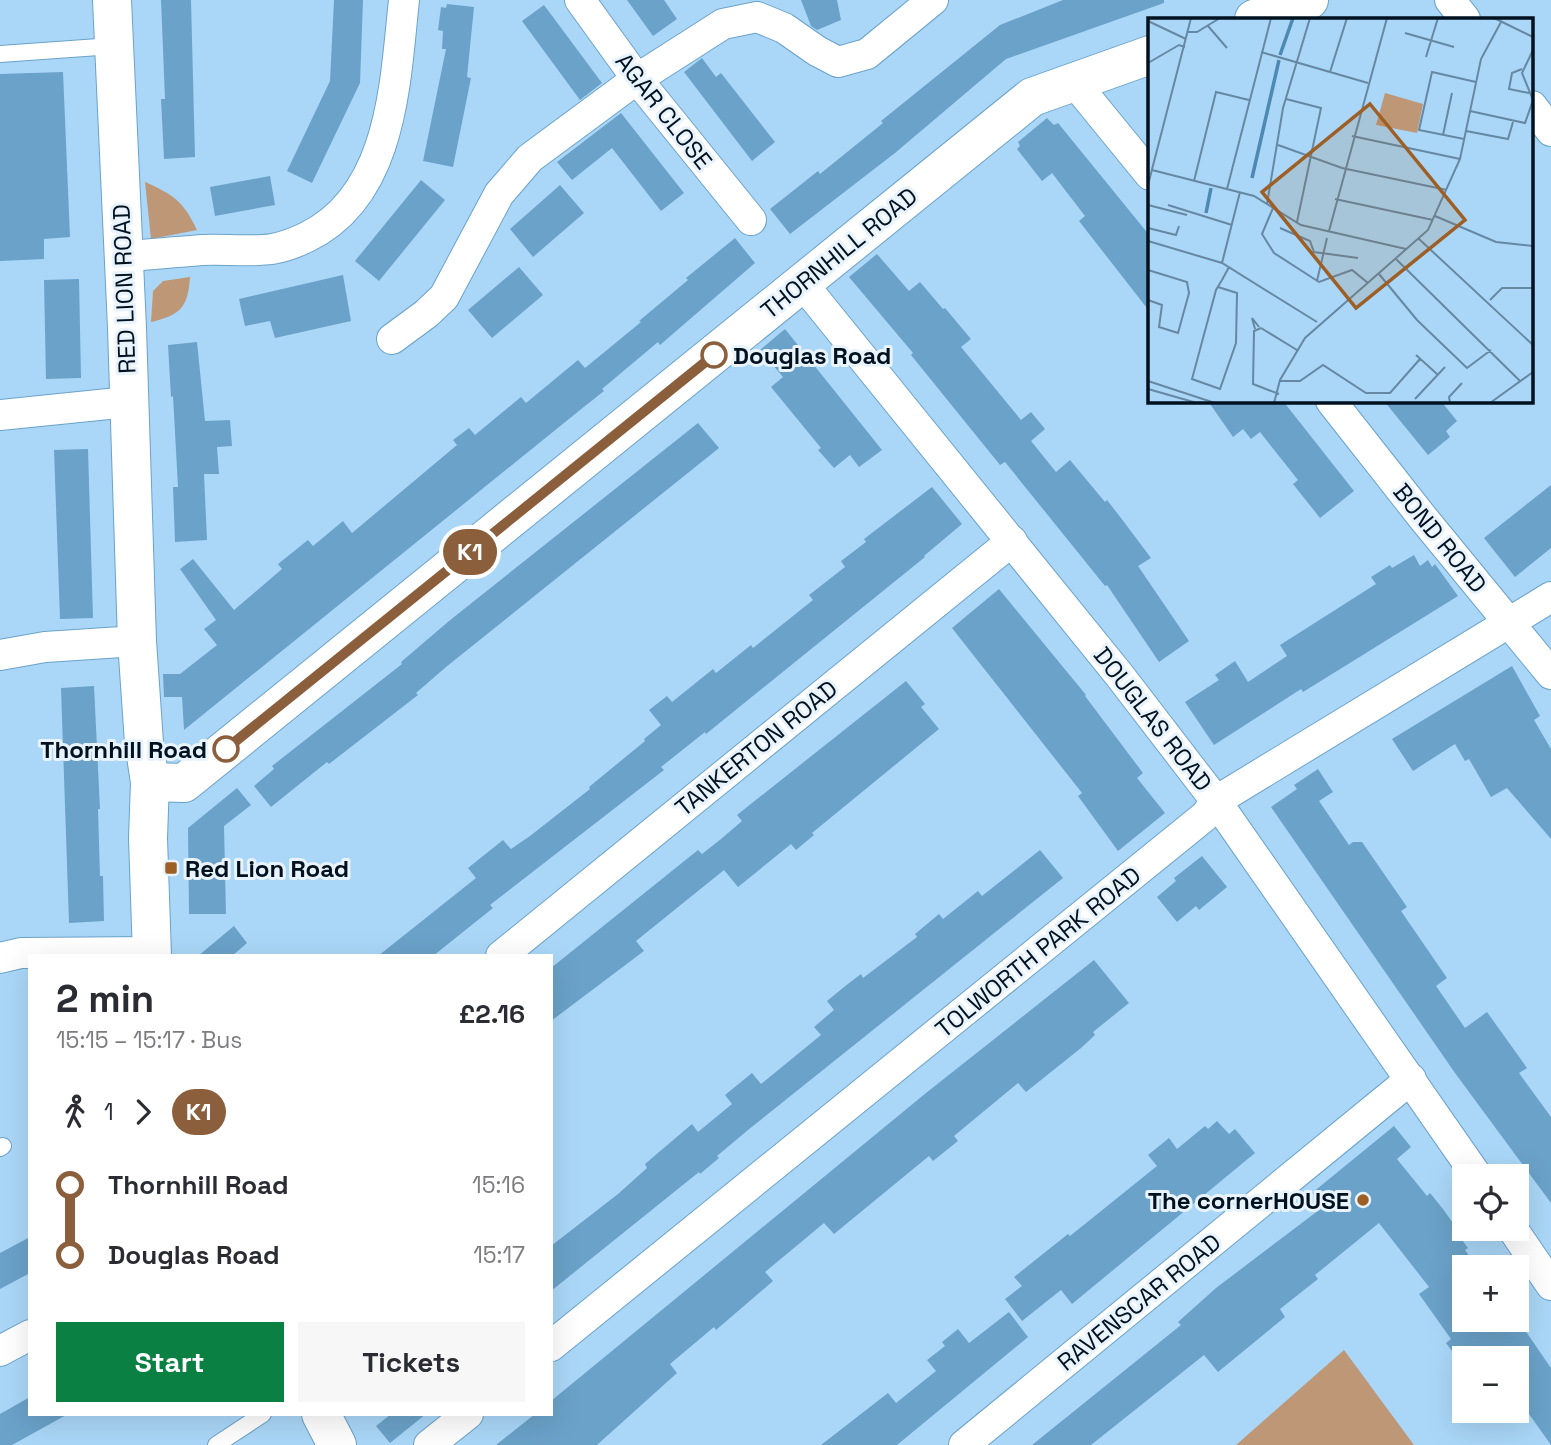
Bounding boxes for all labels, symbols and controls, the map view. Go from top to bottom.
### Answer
inset map [1148,18,1534,402]
street label: AGAR CLOSE [609,46,719,176]
street label: THORNHILL ROAD [754,180,924,326]
street label: RED LION ROAD [106,204,142,374]
place label: Douglas Road [733,340,891,371]
marker: Douglas Road [701,342,727,368]
street label: BOND ROAD [1386,477,1494,599]
line badge: K1 [438,529,502,575]
text: K1 [457,536,483,567]
street label: DOUGLAS ROAD [1087,641,1219,797]
street label: TANKERTON ROAD [669,673,843,823]
place label: Thornhill Road [40,734,207,765]
marker: Thornhill Road [213,736,239,762]
place label: Red Lion Road [185,853,349,884]
marker: Red Lion Road [163,860,179,876]
street label: TOLWORTH PARK ROAD [929,860,1147,1044]
text: 2 min [56,975,154,1023]
text: £2.16 [459,997,525,1031]
text: 15:15 – 15:17 · Bus [56,1025,242,1055]
icon: walk [56,1093,94,1131]
icon: forward [124,1093,162,1131]
text: K1 [186,1096,212,1127]
text: 1 [104,1097,114,1127]
map controls [1452,1164,1529,1423]
button: locate [1452,1164,1529,1241]
text: Thornhill Road [108,1168,289,1202]
text: 15:16 [472,1170,525,1200]
place label: The cornerHOUSE [1148,1185,1349,1216]
marker: The cornerHOUSE [1355,1192,1371,1208]
street label: RAVENSCAR ROAD [1051,1226,1227,1378]
text: Douglas Road [108,1238,280,1272]
text: 15:17 [473,1240,525,1270]
button: + [1452,1255,1529,1332]
button: Start [56,1322,284,1402]
button: Tickets [298,1322,525,1402]
button: − [1452,1346,1529,1423]

